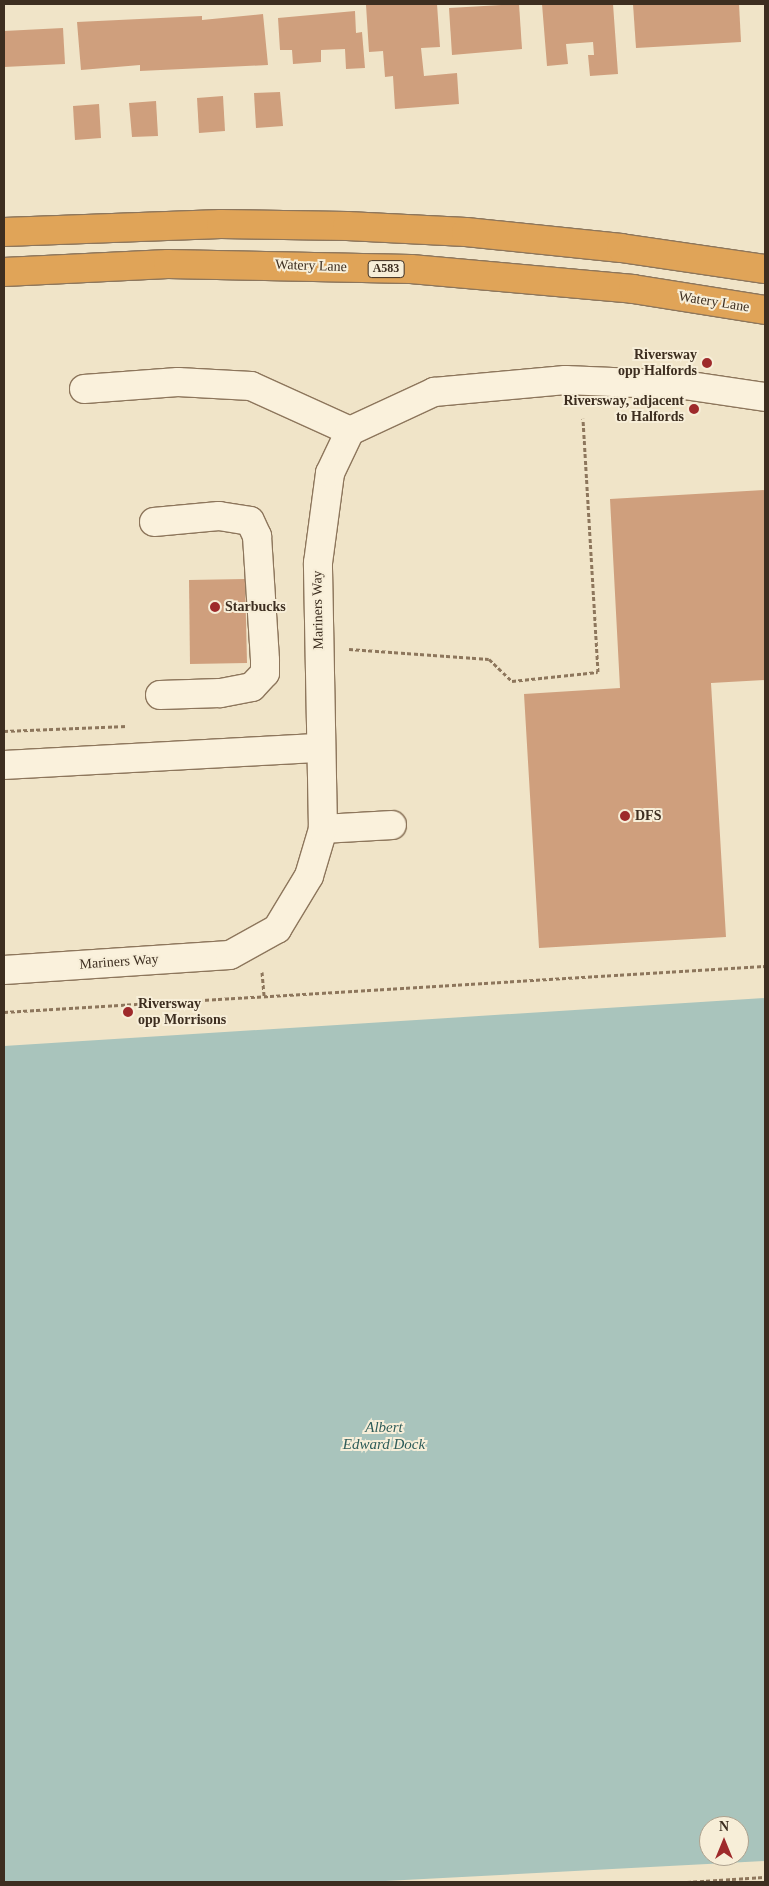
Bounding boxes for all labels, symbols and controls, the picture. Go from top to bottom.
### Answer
street label: Watery Lane [275,256,347,276]
road number: A583 [367,260,405,278]
street label: Watery Lane [677,288,751,316]
place label: Riversway opp Halfords [618,347,697,380]
marker: Riversway opp Halfords [701,357,713,369]
place label: Riversway, adjacent to Halfords [563,393,684,426]
marker: Riversway, adjacent to Halfords [688,403,700,415]
street label: Mariners Way [309,570,327,650]
place label: Starbucks [225,599,286,615]
marker: Starbucks [209,601,221,613]
place label: DFS [635,808,661,824]
marker: DFS [619,810,631,822]
street label: Mariners Way [79,951,159,973]
place label: Riversway opp Morrisons [138,996,226,1028]
marker: Riversway opp Morrisons [122,1006,134,1018]
water label: Albert Edward Dock [343,1418,425,1453]
north arrow [699,1816,749,1866]
text: N [719,1819,729,1834]

